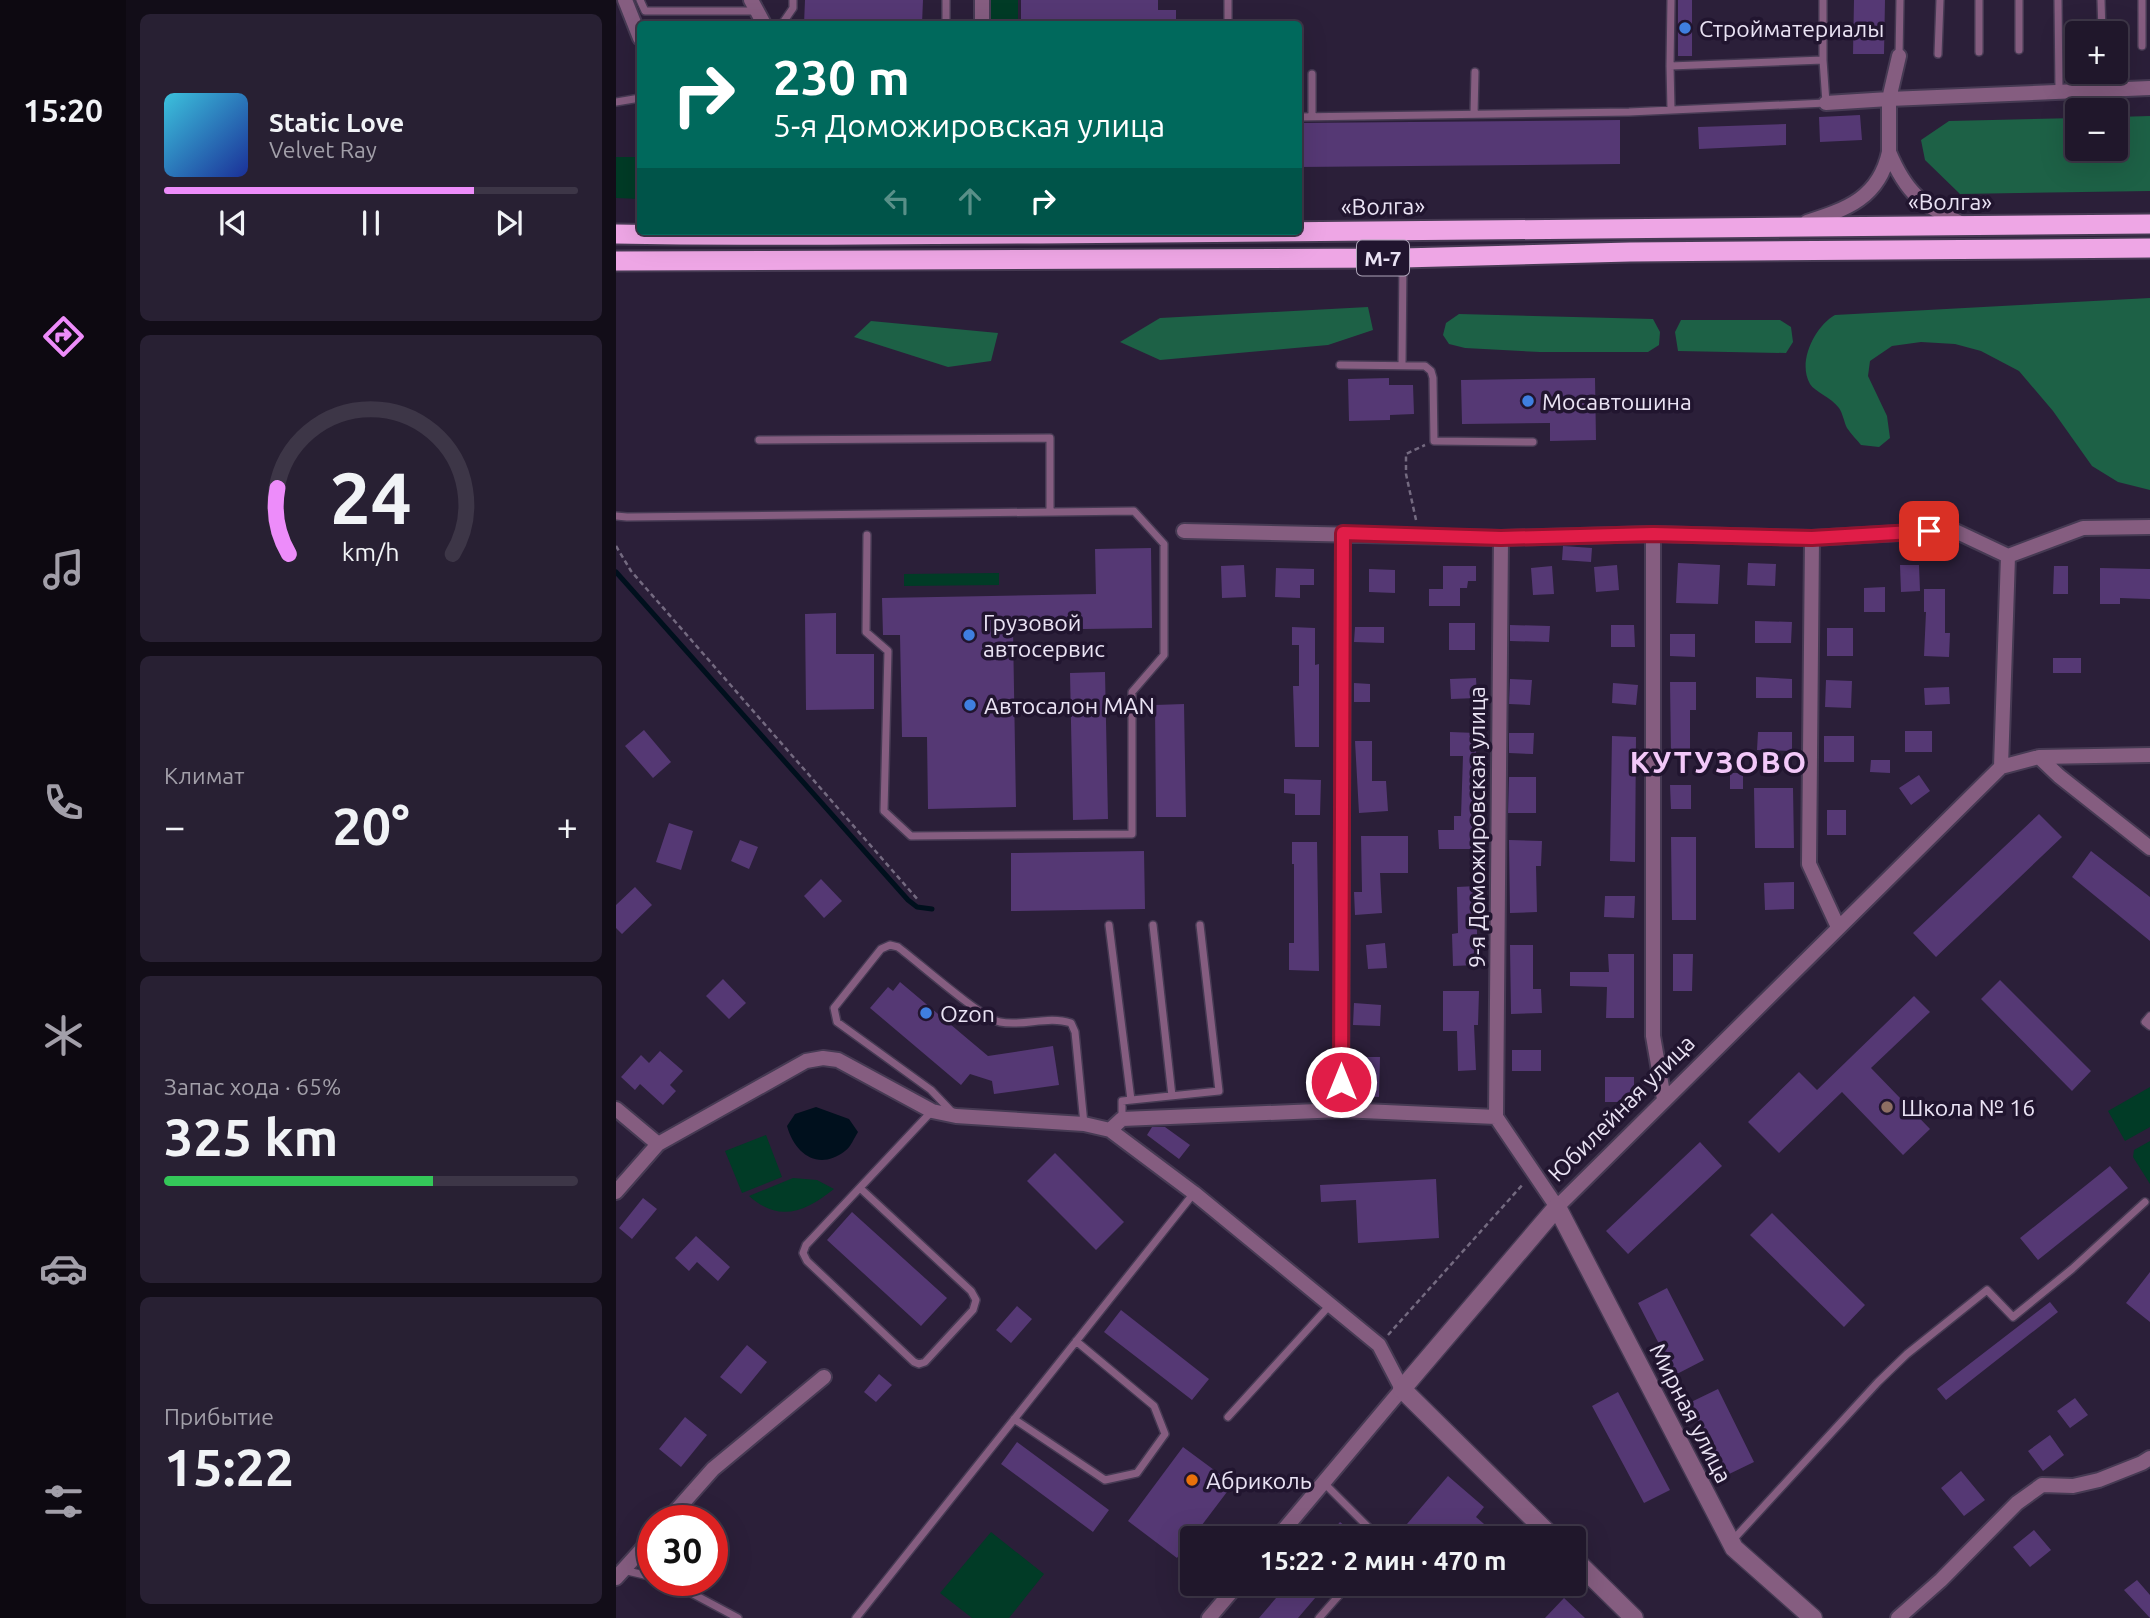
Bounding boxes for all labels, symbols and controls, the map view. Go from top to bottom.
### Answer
place label: Стройматериалы [1699,16,1884,41]
marker: Стройматериалы [1677,20,1693,36]
map controls [2065,21,2128,161]
button: + [2065,21,2128,84]
icon: right [658,49,749,140]
text: 230 m [773,49,910,104]
text: 15:20 [23,92,103,128]
button: − [2065,98,2128,161]
text: 5-я Доможировская улица [773,107,1165,143]
text: Static Love [269,108,404,137]
text: Velvet Ray [269,137,377,162]
icon: left [878,182,916,220]
icon: ahead [951,182,989,220]
icon: right [1024,182,1062,220]
street label: «Волга» [1908,189,1992,214]
street label: «Волга» [1341,193,1425,219]
icon: previous [214,204,252,242]
icon: pause [352,204,390,242]
icon: next [490,204,528,242]
road number: М-7 [1357,240,1409,276]
icon: directions [39,312,88,361]
place label: Мосавтошина [1542,389,1692,414]
marker: Мосавтошина [1520,393,1536,409]
text: 24 [330,457,412,539]
pin [1899,501,1959,561]
icon: arrive [1910,512,1948,550]
text: km/h [342,538,400,566]
icon: music [39,545,88,594]
place label: Грузовой автосервис [983,610,1105,661]
marker: Грузовой автосервис [961,627,977,643]
street label: 9-я Доможировская улица [1464,686,1489,968]
place label: Автосалон MAN [984,693,1155,718]
marker: Автосалон MAN [962,697,978,713]
district label: КУТУЗОВО [1630,745,1808,779]
text: Климат [164,763,244,788]
icon: phone [39,778,88,827]
text: 20° [332,797,410,855]
text: − [164,805,185,847]
text: + [557,805,578,847]
place label: Ozon [940,1001,995,1026]
marker: Ozon [918,1005,934,1021]
icon: climate [39,1011,88,1060]
street label: Юбилейная улица [1543,1030,1699,1186]
position arrow [1304,1045,1378,1119]
text: Запас хода · 65% [164,1074,341,1099]
place label: Школа № 16 [1901,1095,2035,1120]
marker: Школа № 16 [1879,1099,1895,1115]
text: 325 km [164,1108,338,1166]
icon: car [39,1244,88,1293]
street label: Мирная улица [1645,1339,1737,1487]
text: Прибытие [164,1404,274,1429]
text: 15:22 [164,1438,294,1496]
place label: Абриколь [1206,1468,1312,1493]
marker: Абриколь [1184,1472,1200,1488]
icon: filters [39,1477,88,1526]
speed limit sign: 30 [637,1505,728,1596]
text: 15:22 · 2 мин · 470 m [1260,1546,1506,1575]

